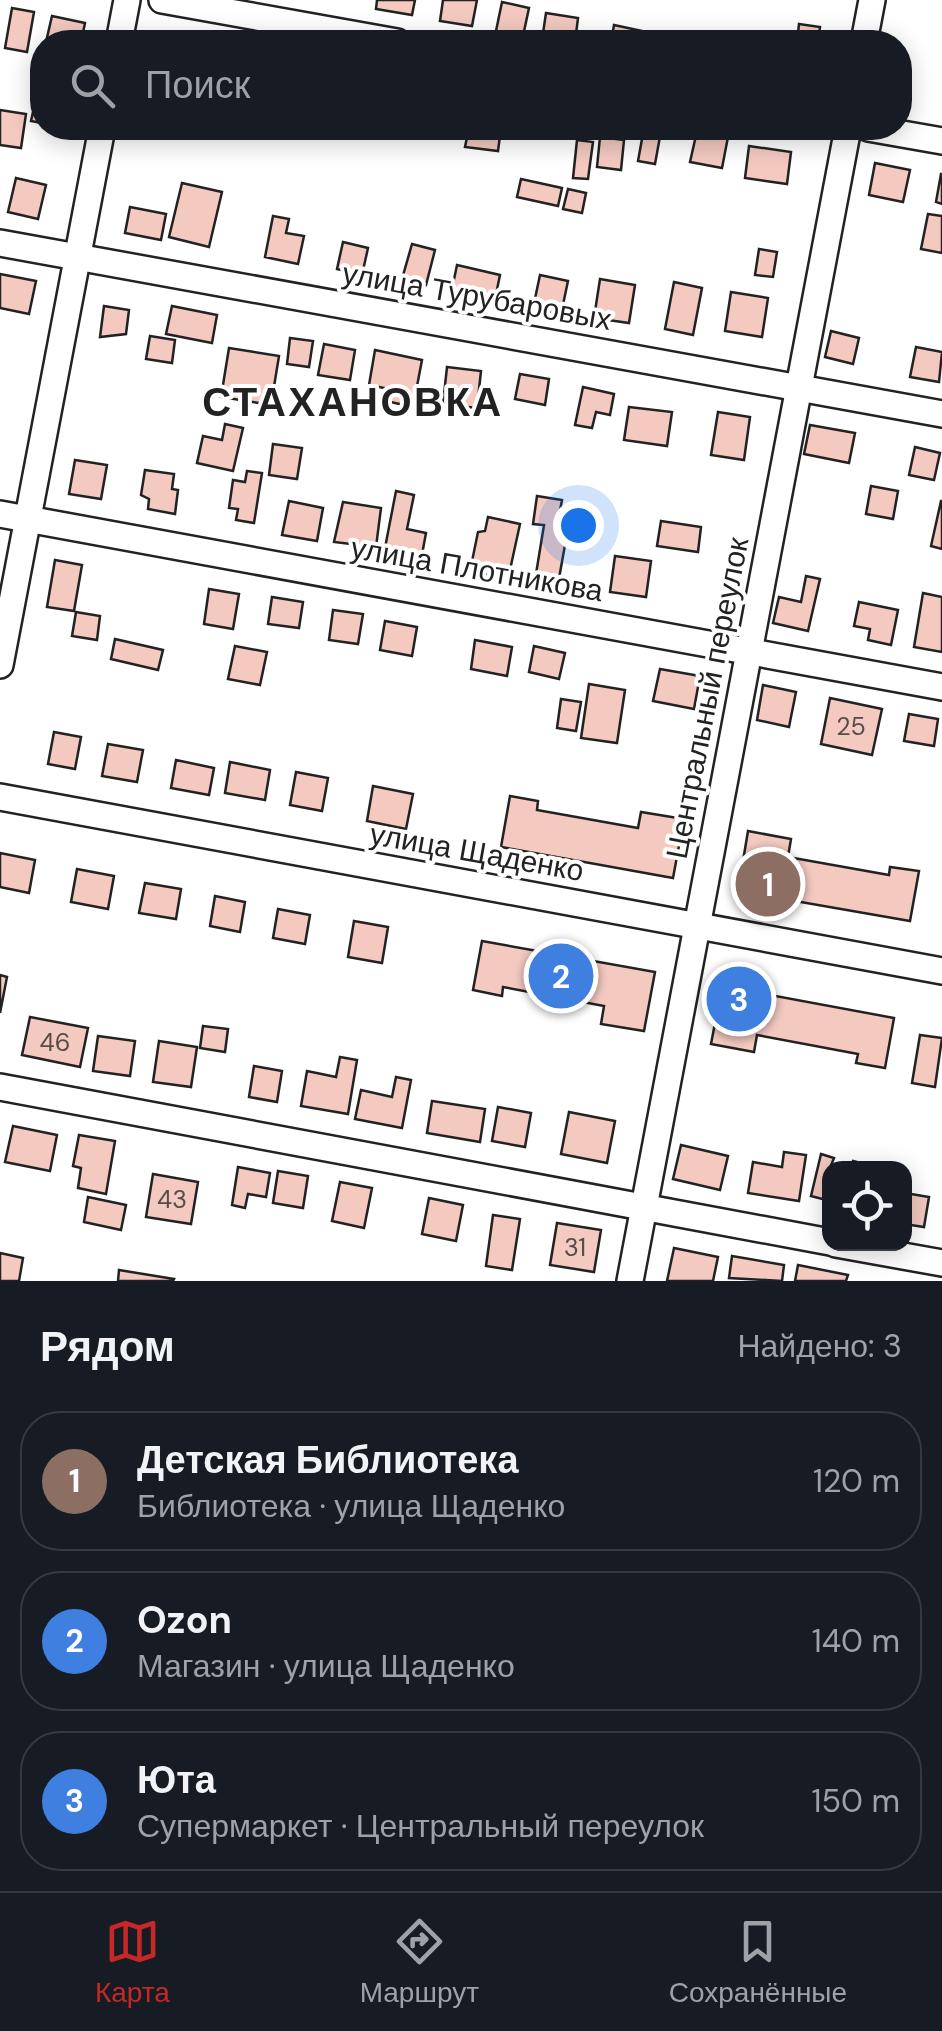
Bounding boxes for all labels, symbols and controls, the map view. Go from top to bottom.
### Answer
search box [30,30,912,140]
icon: search [65,58,120,113]
text: Поиск [145,60,250,110]
street label: улица Турубаровых [339,253,615,339]
district label: СТАХАНОВКА [202,376,504,428]
your location [553,500,604,551]
street label: улица Плотникова [348,528,606,610]
street label: Центральный переулок [657,533,757,862]
house number: 25 [836,710,866,743]
street label: улица Щаденко [367,814,587,890]
pin: 1 [736,846,800,922]
pin: 2 [528,938,594,1014]
pin: 3 [706,962,772,1036]
house number: 46 [40,1026,70,1059]
map controls [822,1161,912,1251]
button: locate [822,1161,912,1251]
house number: 43 [157,1183,187,1216]
house number: 31 [564,1231,586,1264]
text: Рядом [40,1319,175,1374]
text: Найдено: 3 [737,1325,902,1367]
text: Детская Библиотека [137,1435,519,1485]
text: 1 [69,1460,80,1502]
text: 120 m [813,1460,900,1502]
text: Библиотека · улица Щаденко [137,1485,565,1527]
text: Ozon [137,1595,232,1645]
text: 2 [65,1620,84,1662]
text: 140 m [812,1620,900,1662]
text: Магазин · улица Щаденко [137,1645,515,1687]
text: Юта [137,1755,216,1805]
text: 3 [65,1780,84,1822]
text: 150 m [812,1780,900,1822]
text: Супермаркет · Центральный переулок [137,1805,704,1847]
tab: Карта [95,1914,170,2011]
tab: Маршрут [360,1914,479,2011]
tab: Сохранённые [669,1914,847,2011]

